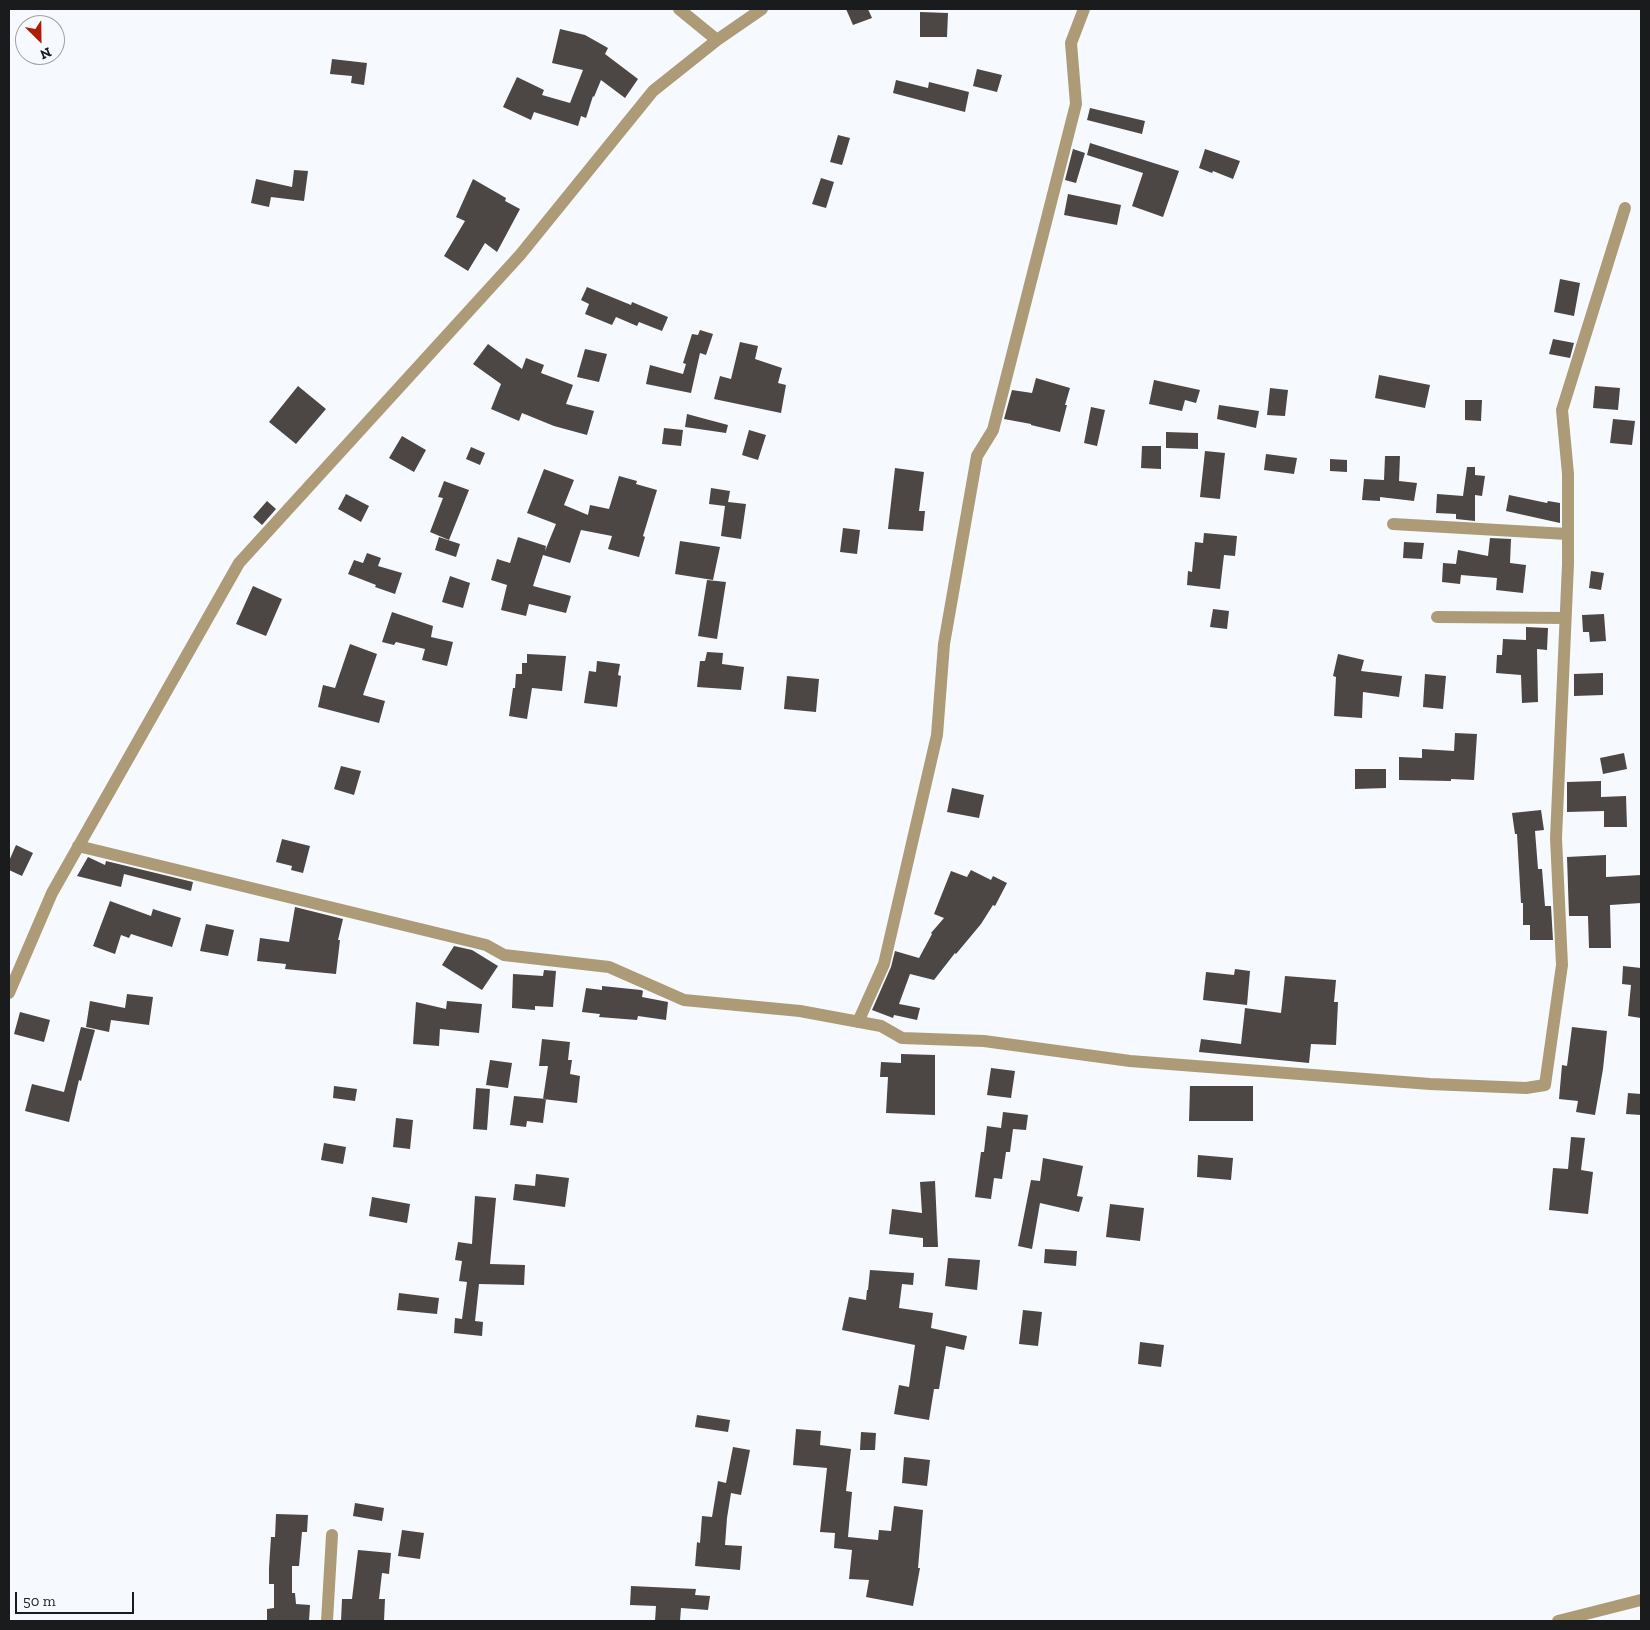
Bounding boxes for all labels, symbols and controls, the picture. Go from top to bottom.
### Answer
north arrow [15,15,65,65]
text: N [37,43,54,63]
scale bar [18,1582,136,1614]
text: 50 m [23,1592,56,1610]

